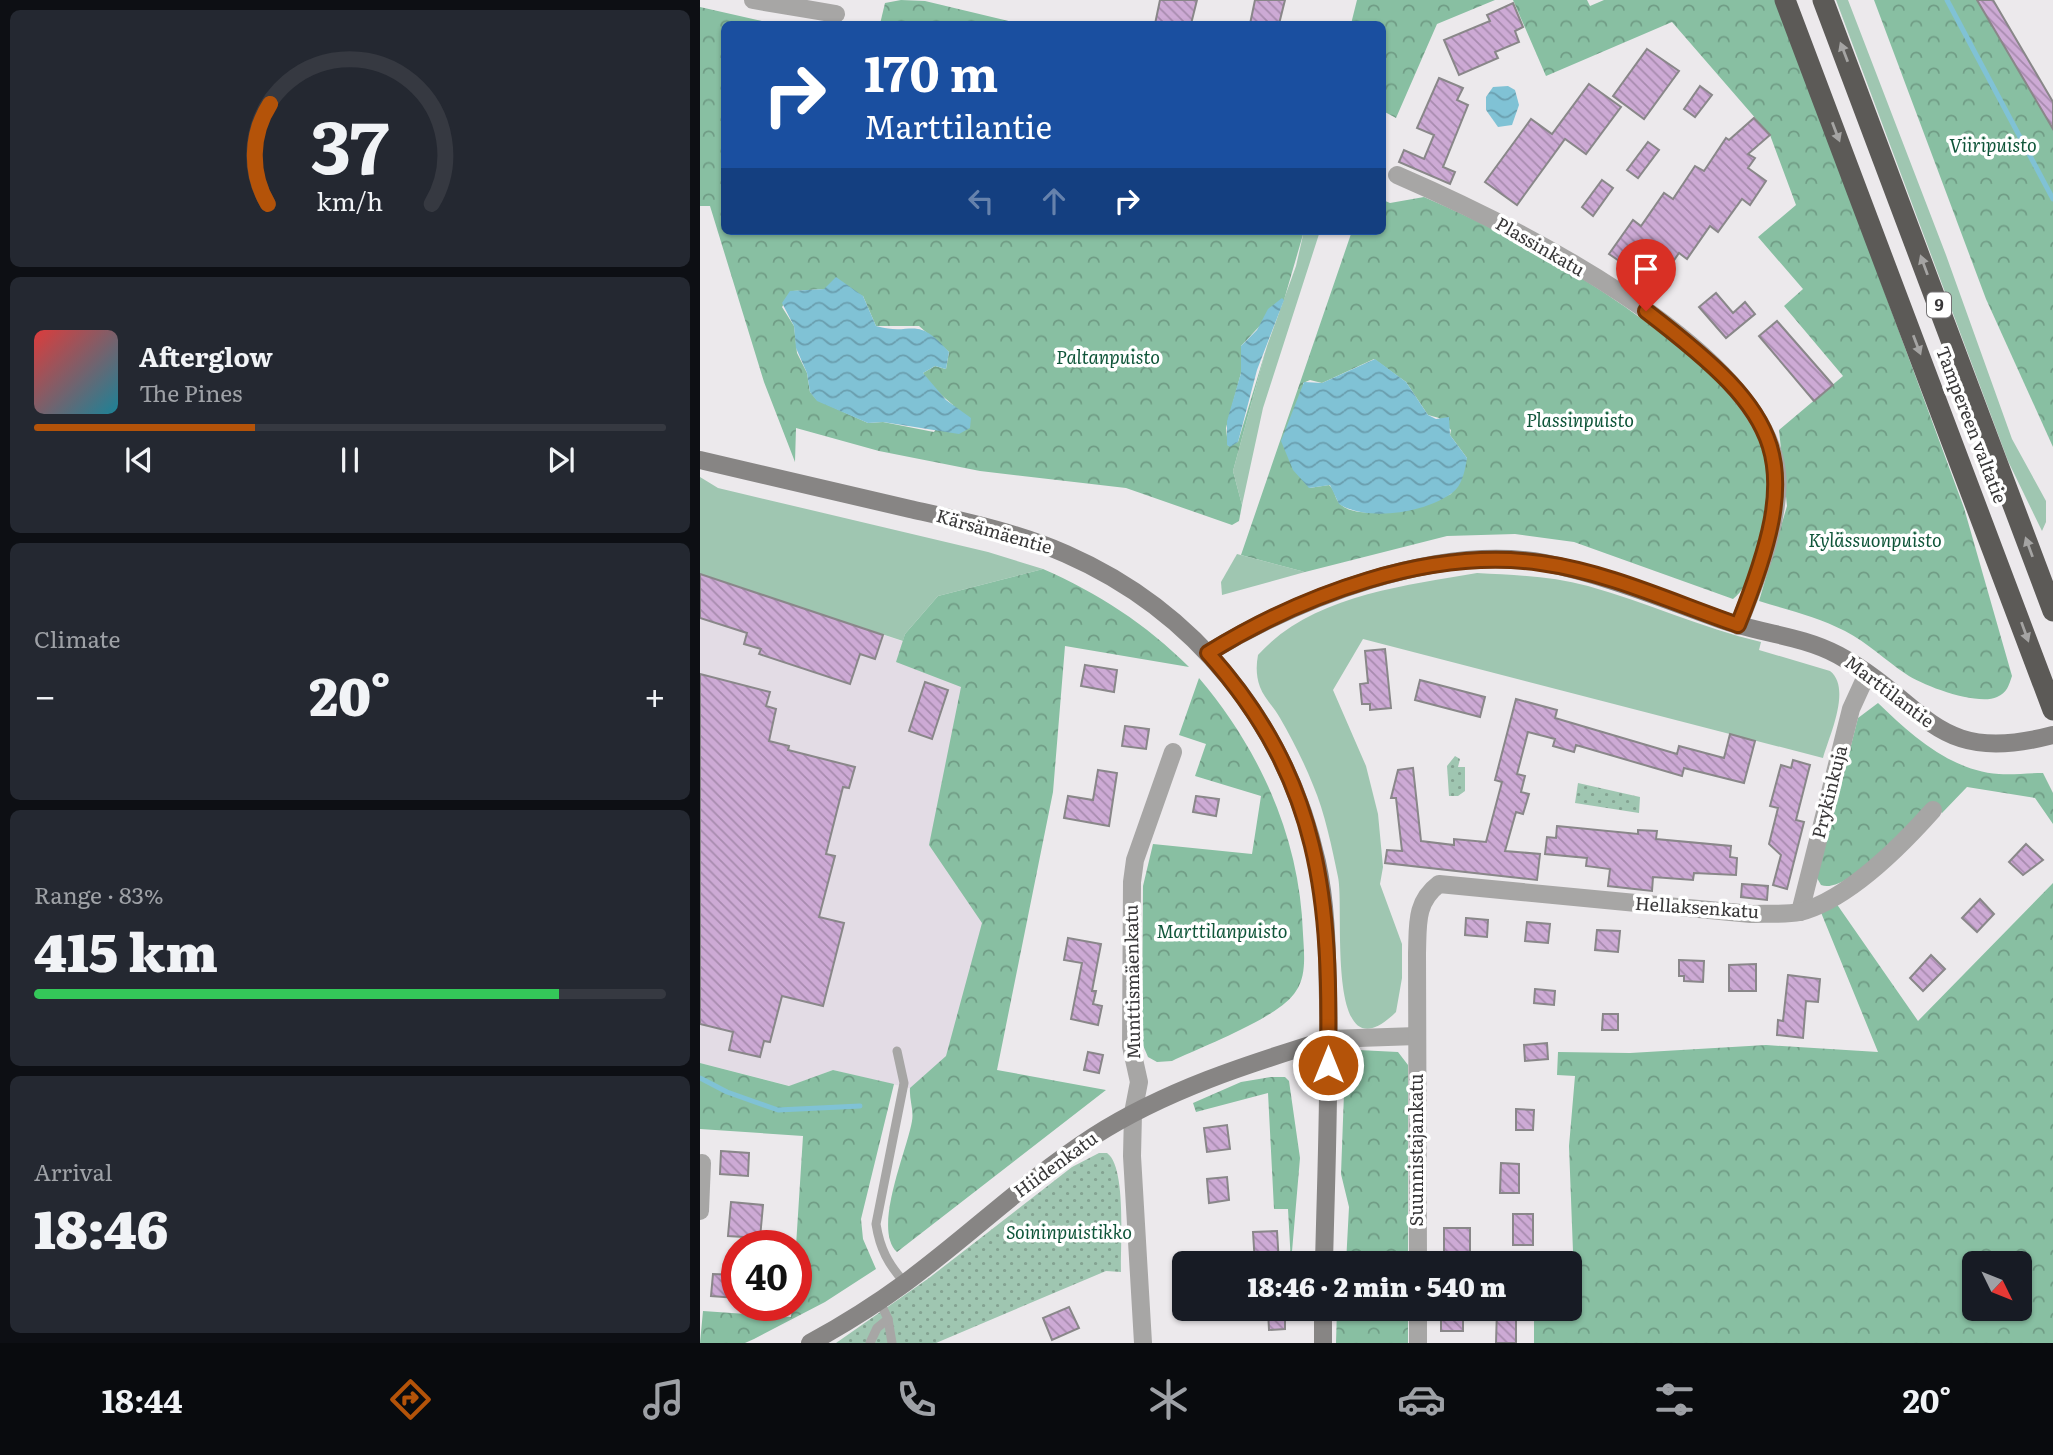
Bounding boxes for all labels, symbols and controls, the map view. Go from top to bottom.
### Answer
text: 170 m [864,34,998,107]
one-way arrow [1838,42,1849,63]
icon: right [749,49,840,140]
text: 37 [311,89,390,197]
text: Marttilantie [864,101,1052,149]
one-way arrow [1831,122,1842,143]
park label: Viiripuisto [1949,131,2037,158]
text: km/h [317,182,383,219]
icon: left [962,182,1000,220]
icon: ahead [1035,182,1073,220]
icon: right [1108,182,1146,220]
street label: Plassinkatu [1491,209,1590,282]
pin [1616,239,1676,311]
icon: arrive [1627,250,1665,288]
one-way arrow [1919,255,1930,276]
road number: 9 [1927,292,1951,318]
one-way arrow [1912,335,1923,356]
text: Afterglow [139,336,273,375]
street label: Tampereen valtatie [1930,342,2015,507]
park label: Paltanpuisto [1056,343,1160,370]
text: The Pines [139,375,242,409]
park label: Plassinpuisto [1526,406,1634,433]
icon: previous [120,441,158,479]
icon: pause [331,441,369,479]
icon: next [542,441,580,479]
street label: Kärsämäentie [933,501,1055,560]
park label: Kylässuonpuisto [1808,526,1942,553]
one-way arrow [2023,537,2034,558]
text: Climate [34,621,120,655]
one-way arrow [2020,622,2031,643]
street label: Marttilantie [1840,648,1940,733]
text: 20° [309,655,391,732]
text: − [34,665,56,722]
text: + [644,665,666,722]
street label: Prykinkuja [1804,742,1853,841]
text: Range · 83% [34,877,164,911]
street label: Hellaksenkatu [1634,889,1760,924]
street label: Munttismäenkatu [1117,904,1146,1060]
text: 415 km [34,911,218,988]
park label: Marttilanpuisto [1157,917,1287,944]
position arrow [1291,1028,1365,1102]
street label: Suunnistajankatu [1402,1074,1429,1226]
street label: Hiidenkatu [1008,1124,1103,1203]
text: Arrival [34,1154,113,1188]
text: 18:46 [34,1188,168,1265]
park label: Soininpuistikko [1006,1218,1132,1245]
speed limit sign: 40 [721,1230,812,1321]
north arrow [1962,1251,2032,1321]
map controls [1962,1251,2032,1321]
text: 18:46 · 2 min · 540 m [1248,1266,1506,1305]
text: 18:44 [102,1375,183,1423]
icon: directions [386,1375,435,1424]
icon: music [639,1375,688,1424]
icon: phone [892,1375,941,1424]
icon: climate [1144,1375,1193,1424]
icon: car [1397,1375,1446,1424]
icon: filters [1650,1375,1699,1424]
text: 20° [1903,1375,1951,1423]

